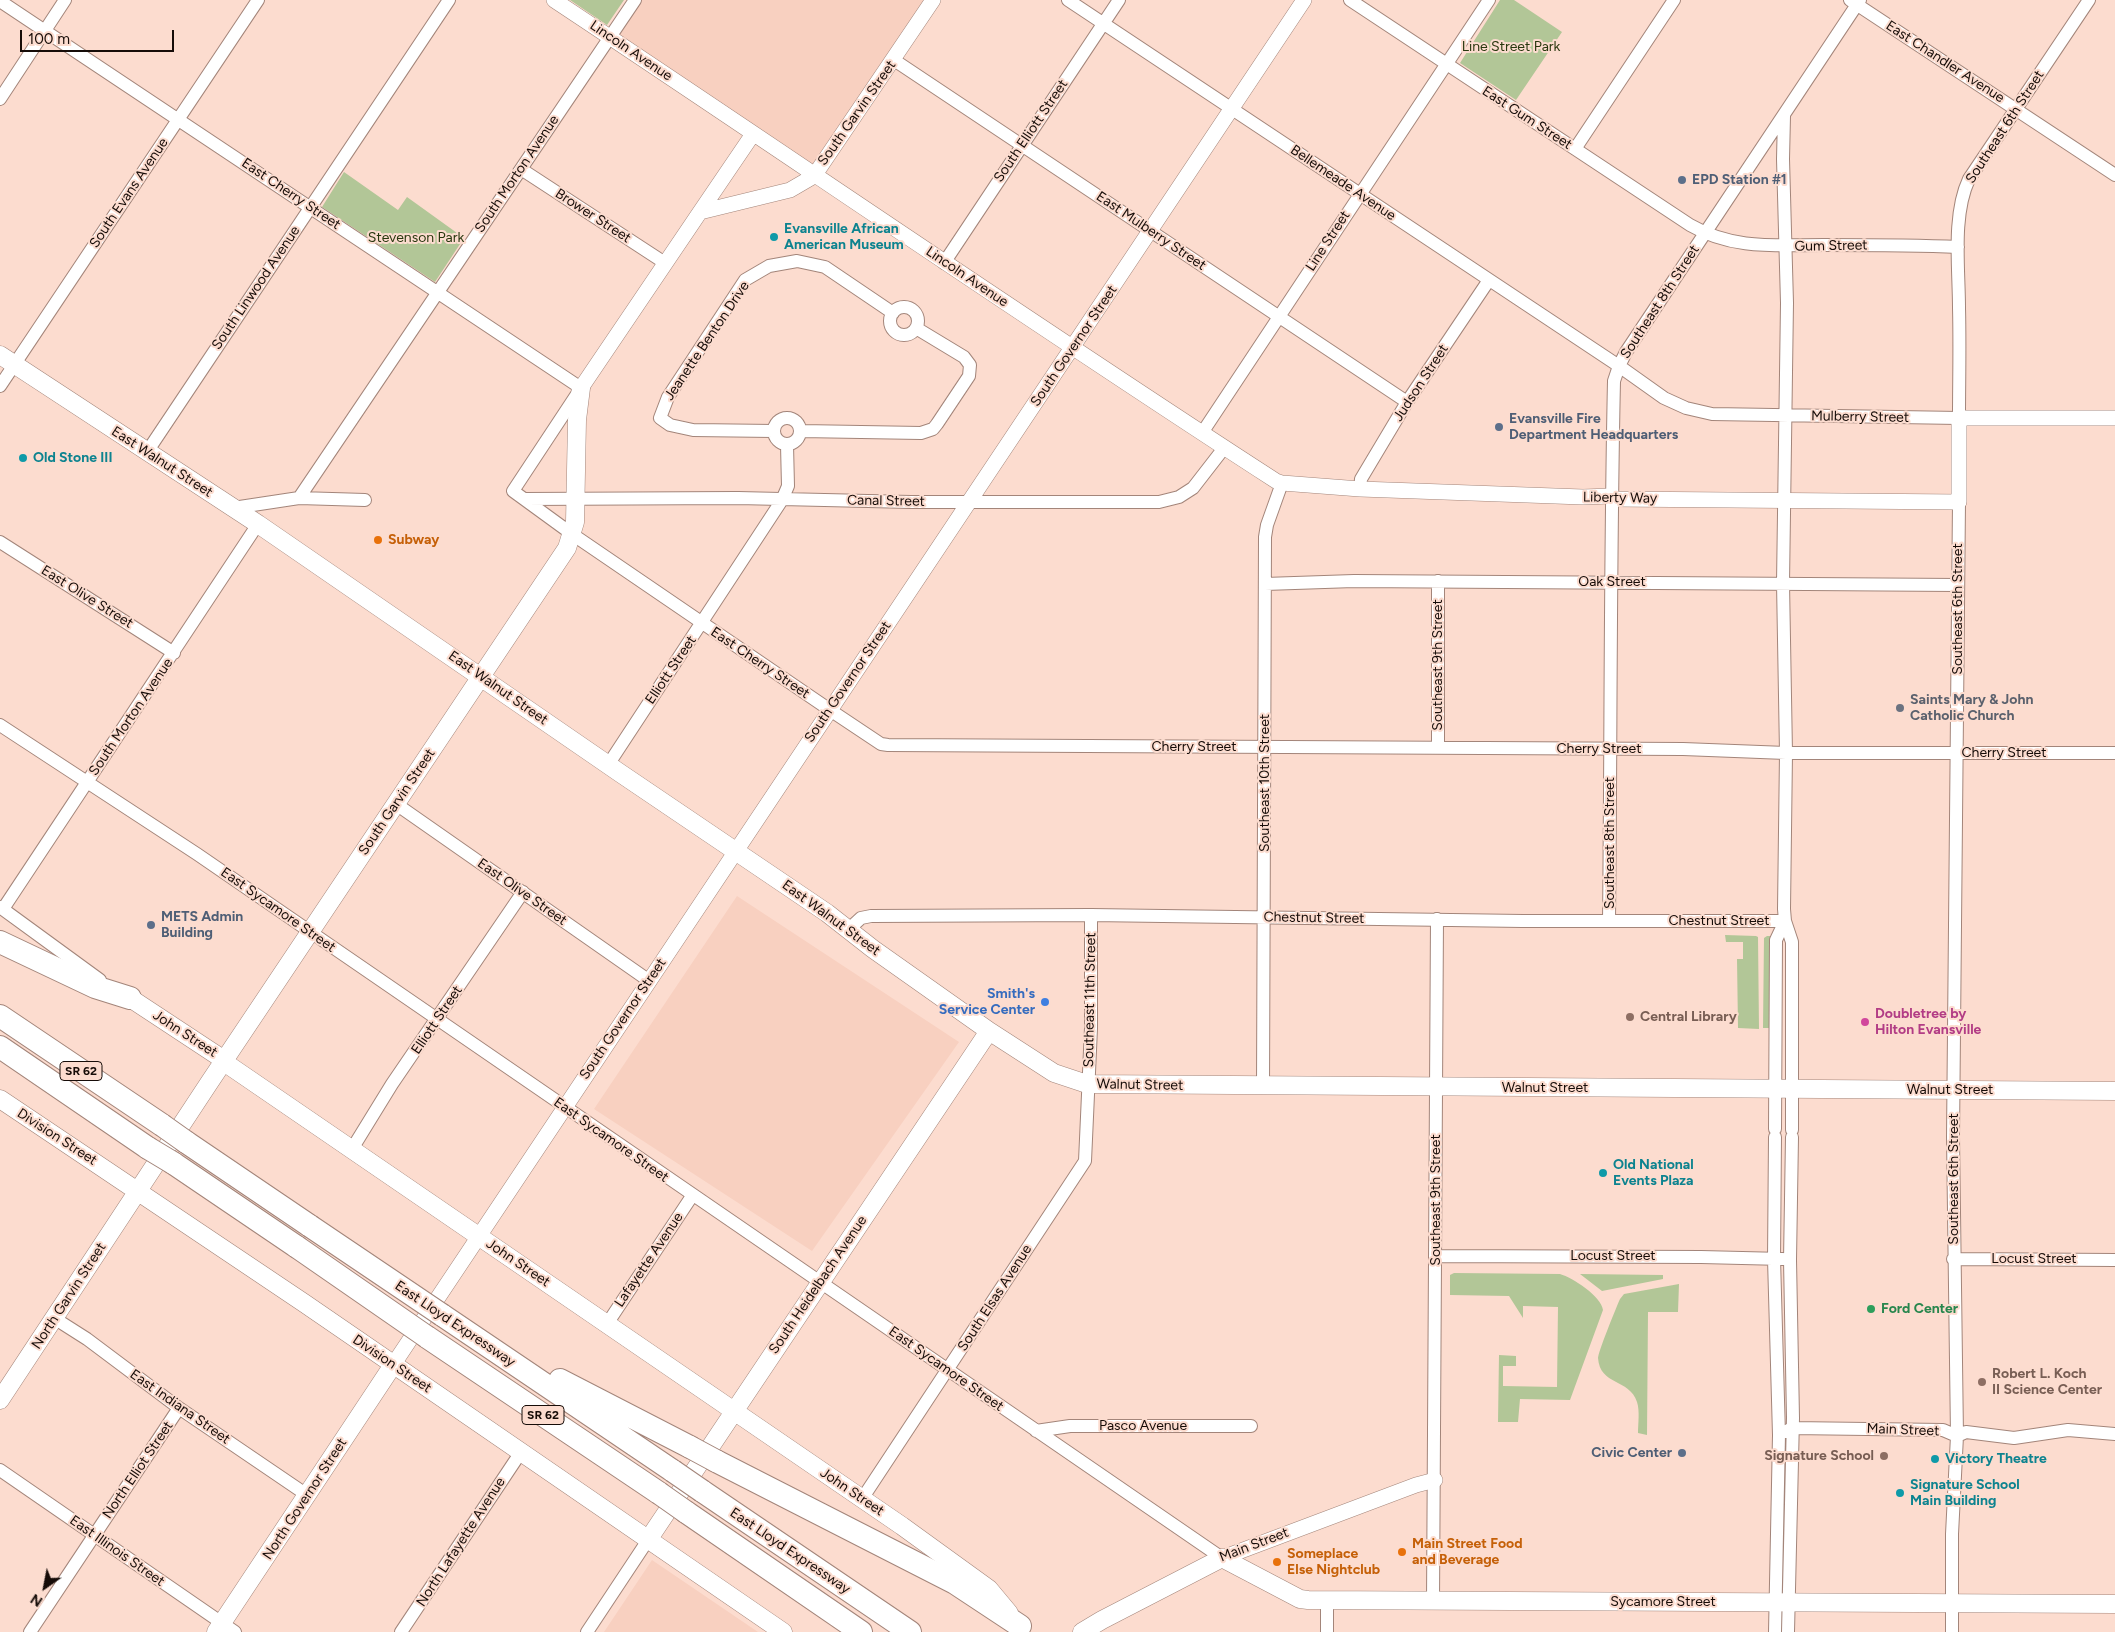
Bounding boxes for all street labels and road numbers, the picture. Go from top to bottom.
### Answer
street label: Lincoln Avenue [587,17,675,85]
street label: East Chandler Avenue [1883,17,2007,107]
street label: South Garvin Street [814,57,900,169]
street label: Southeast 6th Street [1962,67,2048,187]
street label: South Elliott Street [990,76,1072,186]
street label: East Gum Street [1479,83,1575,153]
street label: South Morton Avenue [472,112,562,236]
street label: South Evans Avenue [86,135,172,251]
street label: Bellemeade Avenue [1287,142,1399,224]
street label: East Cherry Street [238,155,344,233]
street label: Brower Street [552,185,634,247]
street label: East Mulberry Street [1093,188,1209,274]
street label: Line Street [1302,208,1354,274]
street label: South Linwood Avenue [208,223,304,353]
street label: Gum Street [1794,237,1868,255]
street label: Southeast 8th Street [1617,242,1703,362]
street label: Lincoln Avenue [923,243,1011,311]
street label: Jeanette Benton Drive [661,278,753,404]
street label: South Governor Street [1027,282,1121,410]
street label: Judson Street [1390,341,1452,425]
street label: Mulberry Street [1811,408,1909,426]
street label: East Walnut Street [108,423,216,501]
street label: Liberty Way [1583,489,1657,507]
street label: Canal Street [847,492,925,510]
street label: Southeast 6th Street [1950,543,1966,675]
street label: East Olive Street [38,562,136,632]
street label: Oak Street [1578,574,1646,590]
street label: Southeast 9th Street [1430,599,1446,731]
street label: South Governor Street [801,618,895,746]
street label: East Cherry Street [707,624,813,702]
street label: Elliott Street [642,633,700,707]
street label: East Walnut Street [445,647,551,729]
street label: South Morton Avenue [86,655,176,779]
street label: Southeast 10th Street [1257,714,1273,852]
street label: Cherry Street [1151,739,1237,755]
street label: Cherry Street [1556,741,1642,757]
street label: Cherry Street [1961,745,2047,761]
street label: South Garvin Street [355,746,439,858]
street label: Southeast 8th Street [1602,777,1618,909]
street label: East Olive Street [474,855,570,929]
street label: East Sycamore Street [217,864,339,956]
street label: East Walnut Street [779,877,883,959]
street label: Chestnut Street [1263,909,1365,927]
street label: Chestnut Street [1669,913,1769,929]
street label: Southeast 11th Street [1080,932,1100,1068]
street label: South Governor Street [576,955,670,1083]
street label: Elliott Street [408,983,466,1057]
street label: John Street [150,1007,220,1061]
road number: SR 62 [60,1062,102,1080]
street label: Walnut Street [1097,1076,1183,1094]
street label: Walnut Street [1502,1080,1588,1096]
street label: Walnut Street [1907,1082,1993,1098]
street label: East Sycamore Street [550,1094,672,1186]
street label: Division Street [14,1105,100,1169]
street label: Southeast 6th Street [1946,1113,1962,1245]
street label: Southeast 9th Street [1428,1134,1444,1266]
street label: Lafayette Avenue [611,1210,687,1310]
street label: South Heidelbach Avenue [765,1213,871,1357]
street label: John Street [483,1235,553,1291]
street label: North Garvin Street [28,1240,110,1352]
street label: South Elsas Avenue [954,1242,1036,1354]
street label: Locust Street [1570,1248,1656,1264]
street label: Locust Street [1991,1251,2077,1267]
street label: East Lloyd Expressway [392,1277,518,1371]
street label: East Sycamore Street [885,1323,1007,1415]
street label: Division Street [349,1331,435,1397]
street label: East Indiana Street [127,1366,233,1448]
road number: SR 62 [522,1406,564,1424]
street label: North Elliot Street [99,1418,177,1522]
street label: Pasco Avenue [1099,1418,1187,1434]
street label: Main Street [1866,1420,1940,1440]
street label: North Governor Street [259,1435,351,1563]
street label: John Street [817,1464,887,1520]
street label: North Lafayette Avenue [413,1474,509,1610]
street label: East Lloyd Expressway [727,1504,853,1598]
street label: East Illinois Street [66,1512,168,1590]
street label: Main Street [1217,1524,1291,1566]
street label: Sycamore Street [1610,1594,1716,1610]

